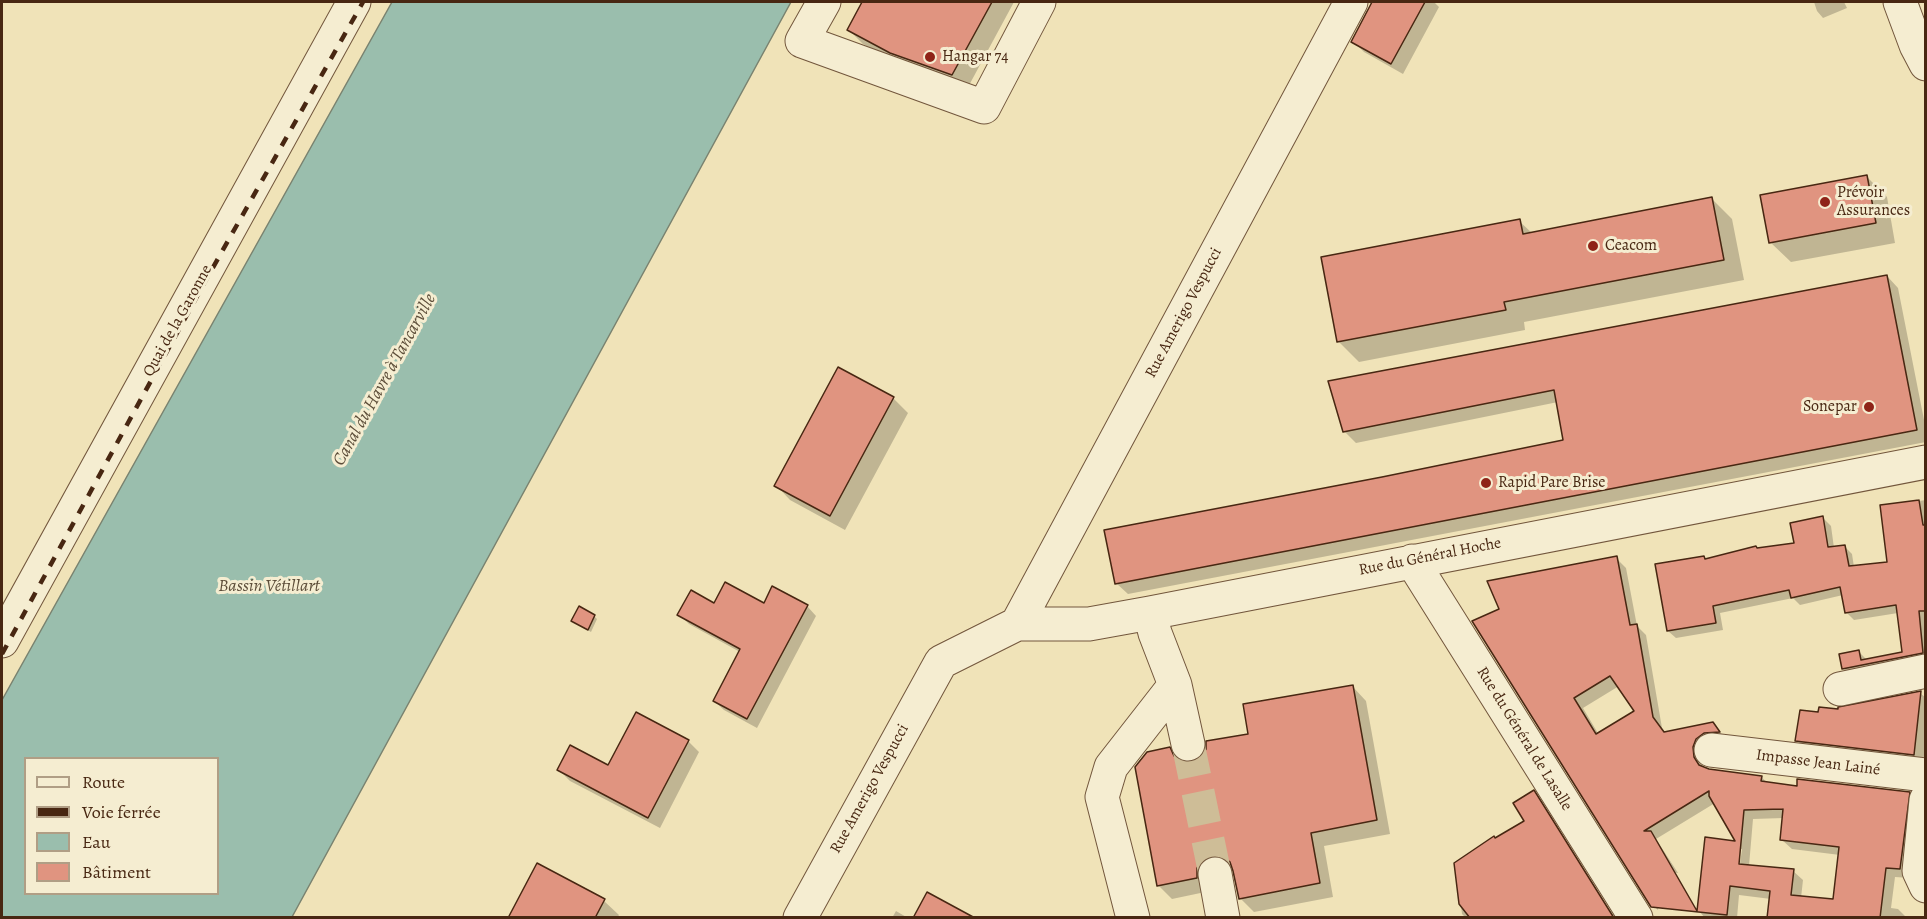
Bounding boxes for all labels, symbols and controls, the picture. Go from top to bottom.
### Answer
place label: Hangar 74 [942,47,1008,67]
marker: Hangar 74 [923,50,937,64]
place label: Prévoir Assurances [1837,183,1910,221]
marker: Prévoir Assurances [1818,195,1832,209]
place label: Ceacom [1605,236,1657,256]
marker: Ceacom [1586,239,1600,253]
street label: Rue Amerigo Vespucci [1142,245,1226,381]
street label: Quai de la Garonne [139,262,217,380]
water label: Canal du Havre à Tancarville [329,290,441,470]
place label: Sonepar [1803,397,1857,417]
marker: Sonepar [1862,400,1876,414]
place label: Rapid Pare Brise [1498,473,1606,493]
marker: Rapid Pare Brise [1479,476,1493,490]
street label: Rue du Général Hoche [1357,534,1503,580]
water label: Bassin Vétillart [218,576,320,598]
street label: Rue du Général de Lasalle [1472,664,1576,814]
street label: Rue Amerigo Vespucci [827,721,913,857]
street label: Impasse Jean Lainé [1755,746,1881,780]
legend [24,757,219,895]
text: Route [82,770,125,794]
text: Voie ferrée [82,800,161,824]
text: Eau [82,830,110,854]
text: Bâtiment [82,860,151,884]

